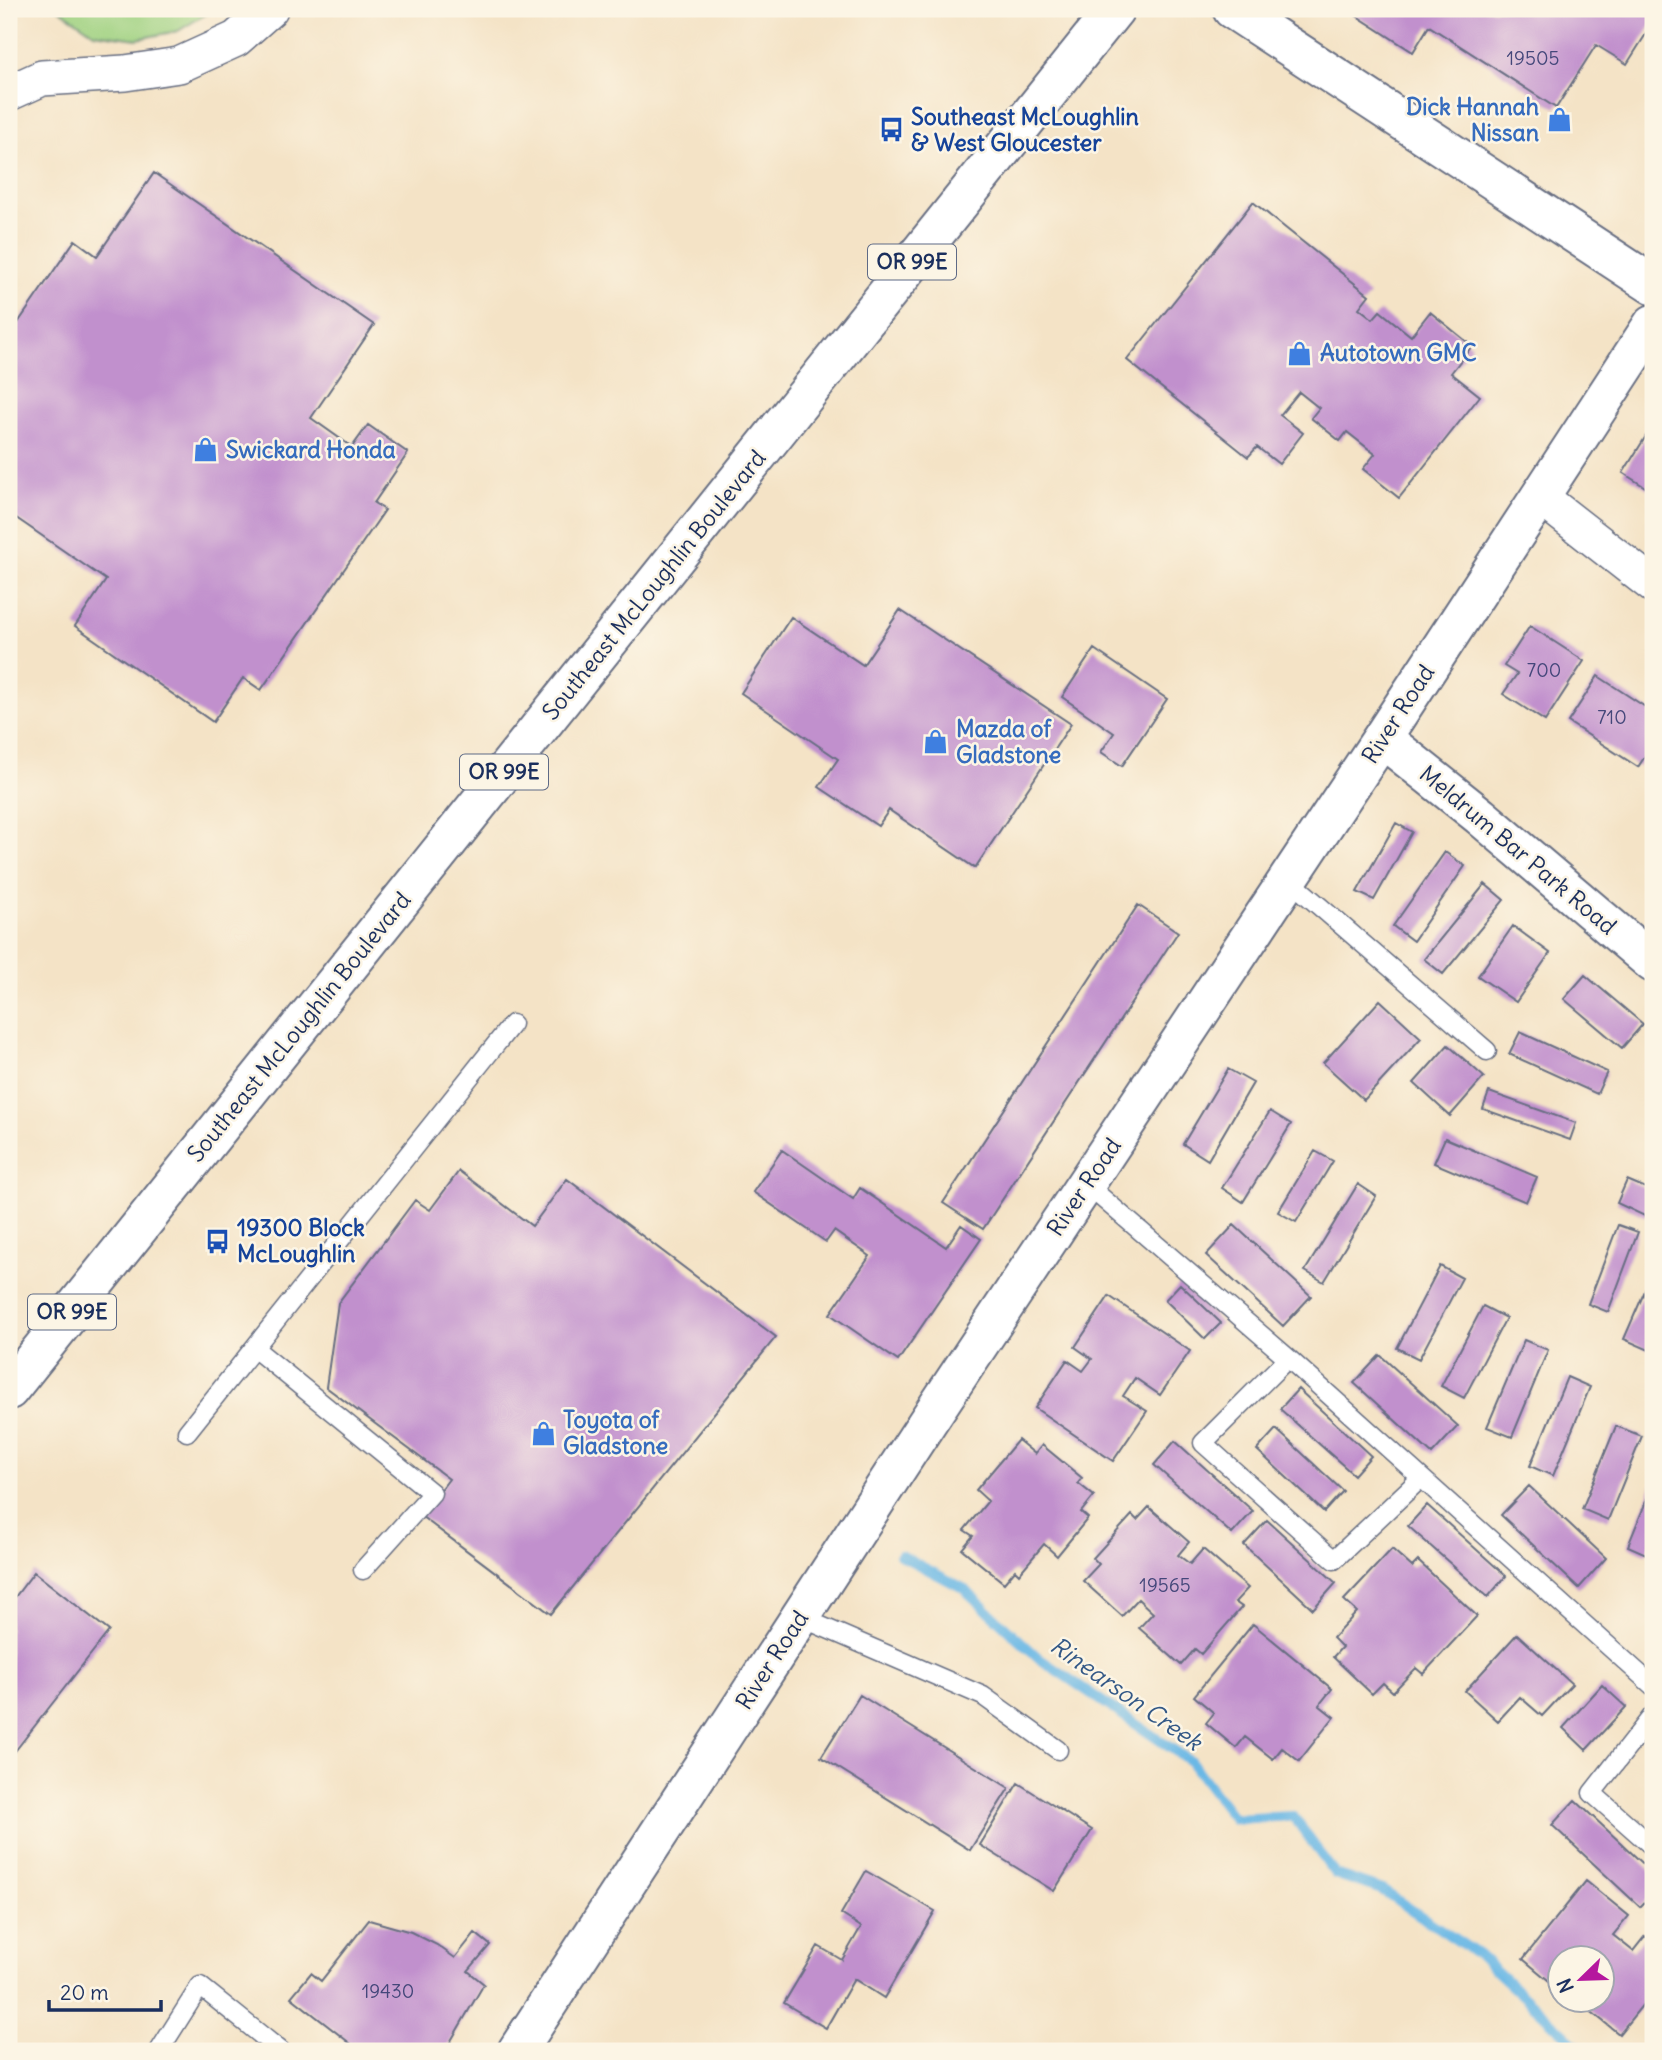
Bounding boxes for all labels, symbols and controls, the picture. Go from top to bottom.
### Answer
house number: 19505 [1507,46,1559,70]
place label: Dick Hannah Nissan [1406,92,1539,147]
place label: Southeast McLoughlin & West Gloucester [911,102,1139,157]
shop icon: Dick Hannah Nissan [1545,106,1573,134]
bus stop icon: Southeast McLoughlin & West Gloucester [877,116,905,144]
road number: OR 99E [868,244,956,280]
place label: Autotown GMC [1320,338,1477,367]
shop icon: Autotown GMC [1286,339,1314,367]
place label: Swickard Honda [226,435,396,464]
shop icon: Swickard Honda [192,436,220,464]
street label: Southeast McLoughlin Boulevard [536,444,772,726]
house number: 700 [1527,658,1561,682]
street label: River Road [1355,659,1440,769]
house number: 710 [1597,705,1627,729]
place label: Mazda of Gladstone [956,714,1061,769]
shop icon: Mazda of Gladstone [922,728,950,756]
road number: OR 99E [460,754,548,790]
street label: Meldrum Bar Park Road [1414,759,1623,940]
street label: Southeast McLoughlin Boulevard [181,886,417,1168]
street label: River Road [1040,1132,1127,1241]
place label: 19300 Block McLoughlin [237,1213,365,1268]
bus stop icon: 19300 Block McLoughlin [203,1227,231,1255]
road number: OR 99E [28,1294,116,1330]
place label: Toyota of Gladstone [563,1405,668,1460]
shop icon: Toyota of Gladstone [529,1419,557,1447]
house number: 19565 [1139,1573,1191,1597]
street label: River Road [729,1605,814,1715]
water label: Rinearson Creek [1045,1630,1209,1757]
north arrow [1546,1944,1616,2014]
scale bar [49,1969,161,2013]
text: N [1552,1975,1579,1996]
text: 20 m [60,1979,109,2006]
house number: 19430 [362,1979,414,2003]

